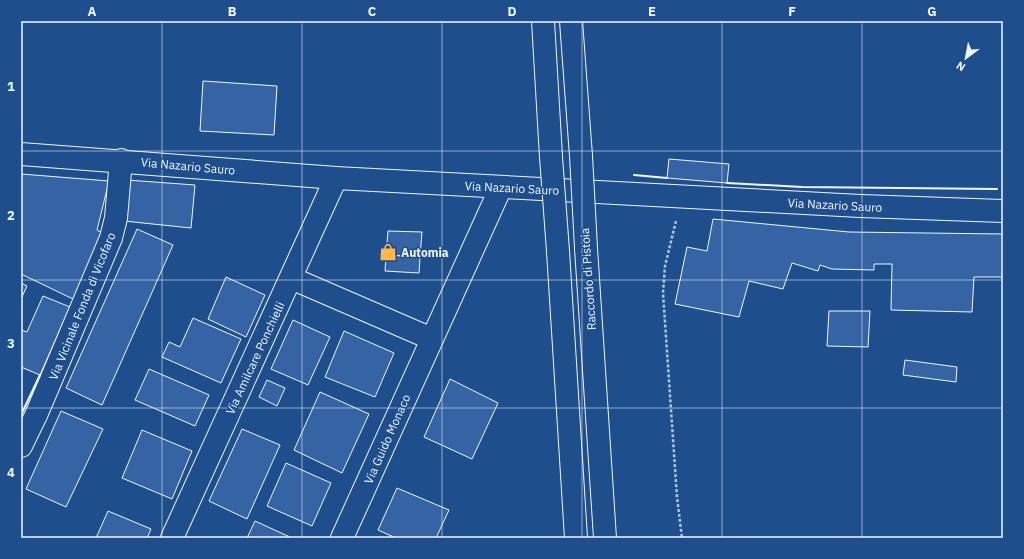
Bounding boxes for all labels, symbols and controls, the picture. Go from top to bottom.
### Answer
text: A [88,3,97,20]
text: B [228,3,237,20]
text: C [368,3,377,20]
text: D [507,3,517,20]
text: E [648,3,656,20]
text: F [788,3,796,20]
text: G [927,3,937,20]
north arrow [946,38,986,78]
text: N [954,58,968,75]
text: 1 [7,78,15,95]
street label: Via Nazario Sauro [140,154,236,178]
street label: Via Nazario Sauro [464,178,560,198]
street label: Via Nazario Sauro [787,195,883,215]
text: 2 [7,207,15,224]
street label: Raccordo di Pistoia [577,227,599,331]
street label: Via Vicinale Fonda di Vicofaro [45,230,119,382]
shop icon: Automia [378,242,398,262]
place label: Automia [401,245,449,260]
street label: Via Amilcare Ponchielli [222,299,288,417]
text: 3 [7,335,15,352]
street label: Via Guido Monaco [361,392,414,486]
text: 4 [7,464,15,481]

